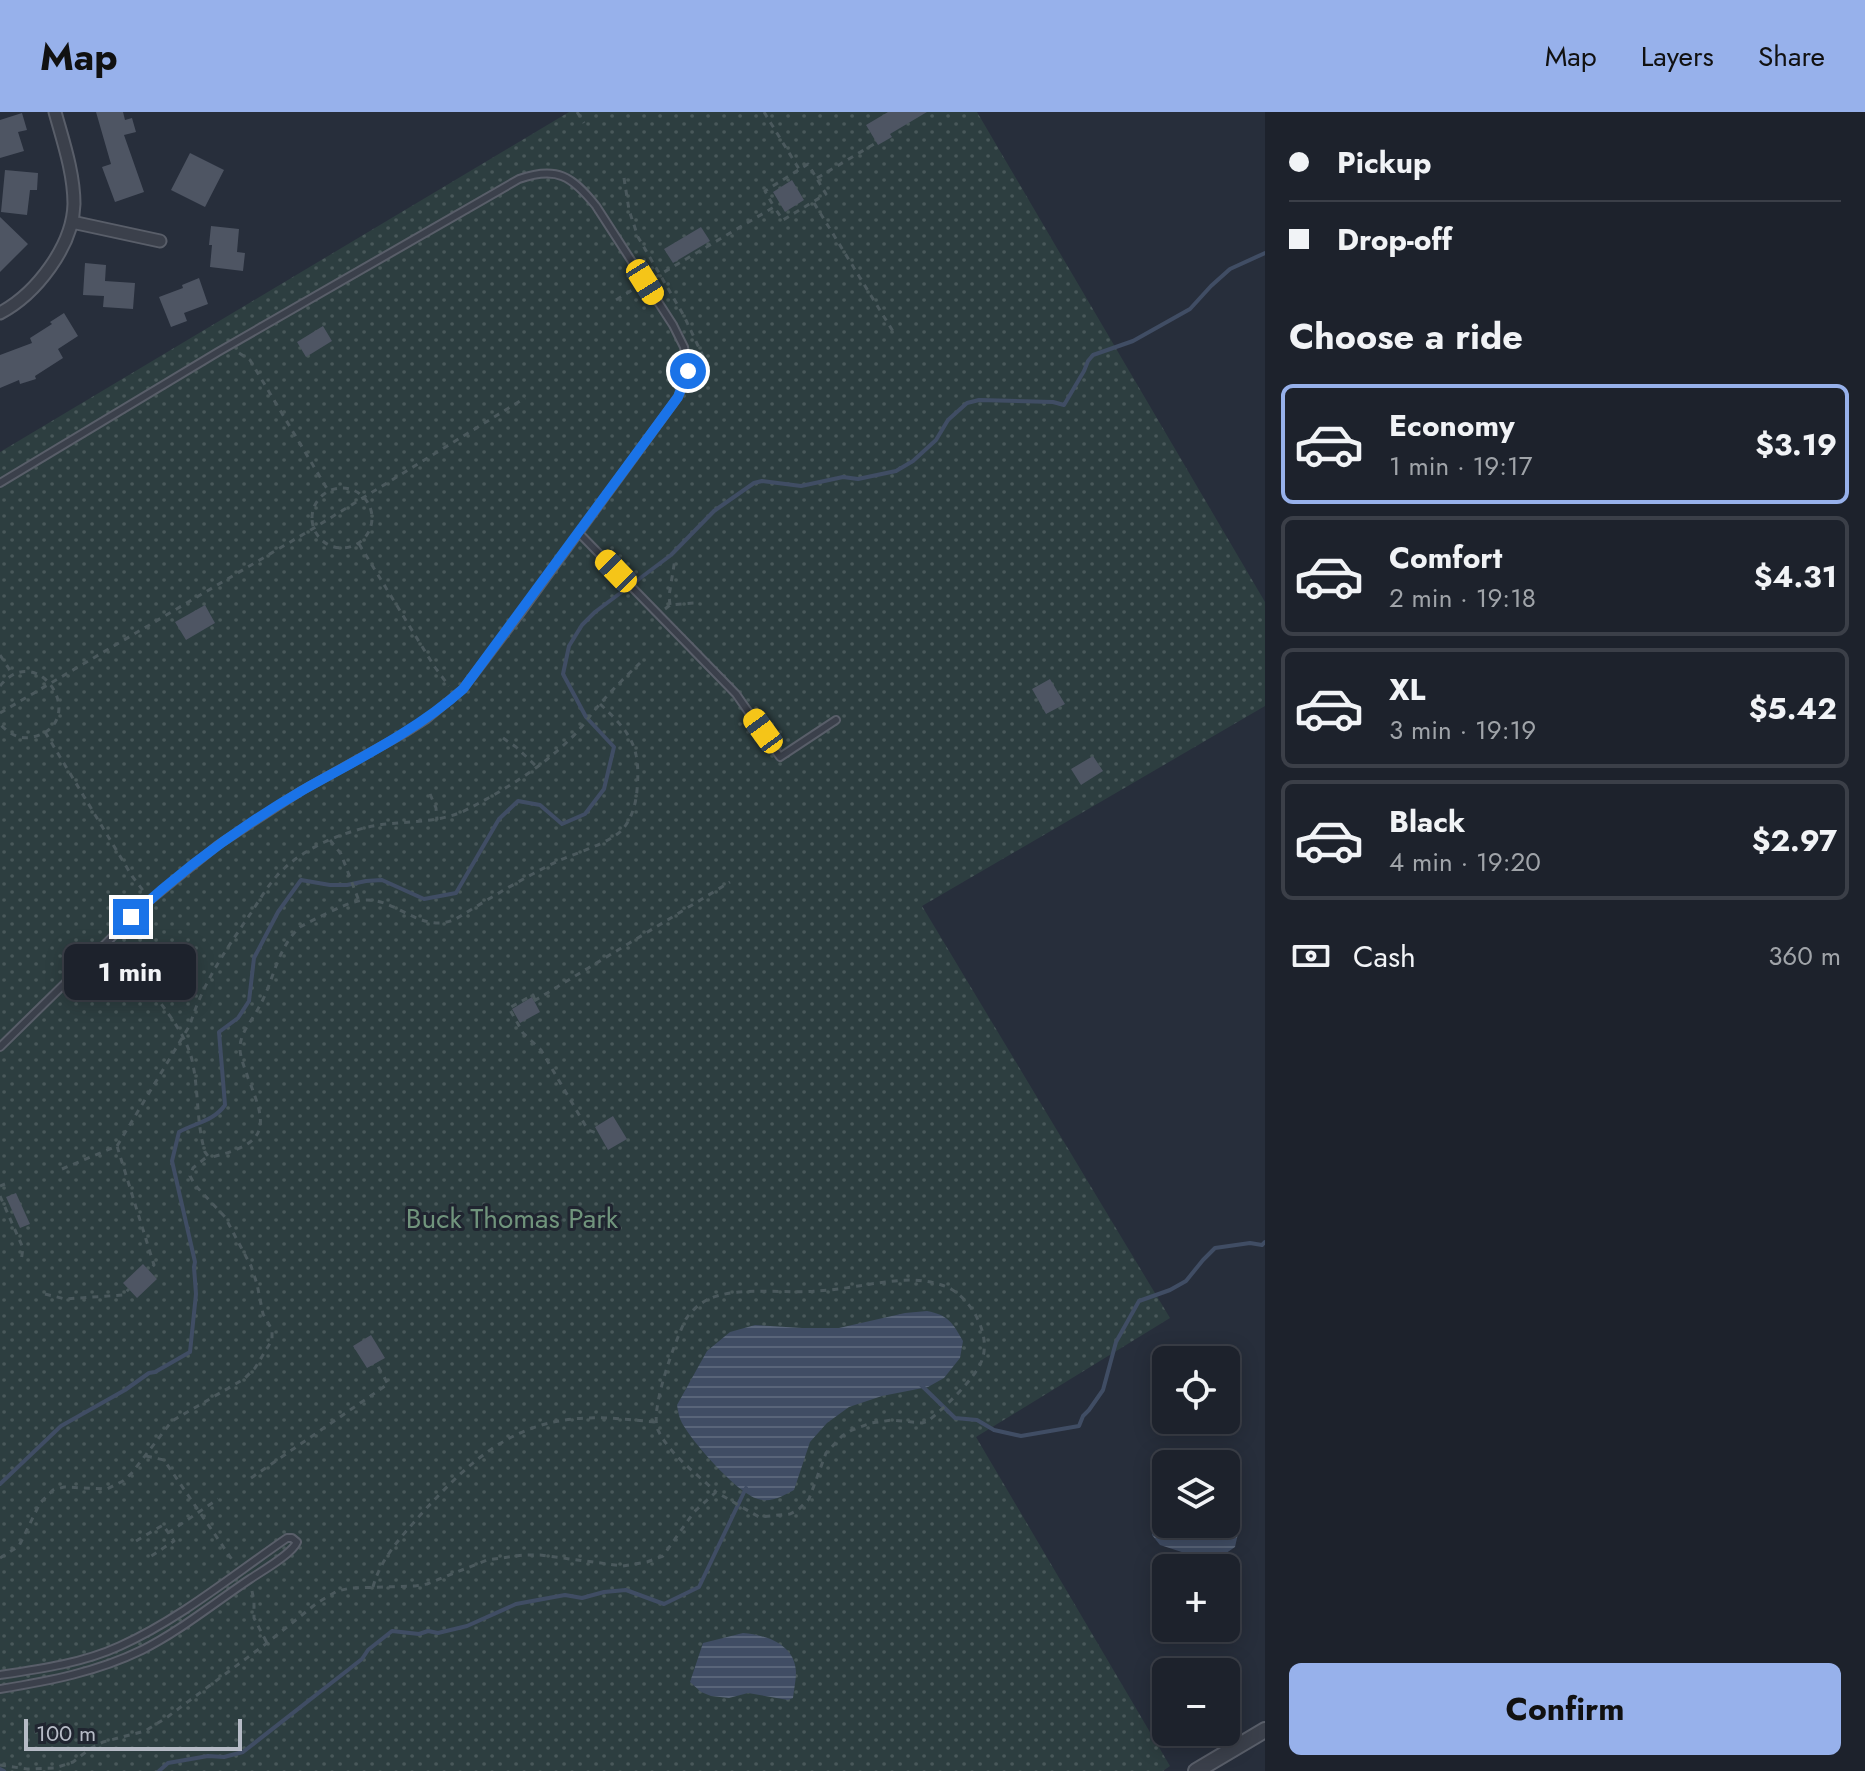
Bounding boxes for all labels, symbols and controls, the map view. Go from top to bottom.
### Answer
text: Map [40,29,118,84]
text: Map [1545,36,1597,77]
text: Layers [1641,36,1714,77]
text: Share [1758,36,1825,77]
text: Pickup [1337,141,1432,184]
text: Drop-off [1337,218,1452,261]
car [622,255,668,309]
text: Choose a ride [1289,310,1523,362]
route start [670,353,706,389]
text: Economy [1389,404,1515,447]
icon: car [1293,408,1365,480]
text: $3.19 [1755,423,1837,466]
text: 1 min · 19:17 [1389,447,1532,485]
text: Comfort [1389,536,1502,579]
icon: car [1293,540,1365,612]
car [591,545,641,597]
text: $4.31 [1754,555,1837,598]
text: 2 min · 19:18 [1389,579,1536,617]
text: XL [1389,668,1425,711]
icon: car [1293,672,1365,744]
text: $5.42 [1749,687,1837,730]
car [739,705,787,757]
text: 3 min · 19:19 [1389,711,1536,749]
text: Black [1389,800,1465,843]
icon: car [1293,804,1365,876]
text: $2.97 [1752,819,1837,862]
text: 4 min · 19:20 [1389,843,1541,881]
route end [113,899,149,935]
icon: cash [1289,934,1333,978]
text: Cash [1353,935,1416,978]
text: 360 m [1768,937,1841,975]
callout: 1 min [65,945,197,1001]
text: 1 min [98,953,162,991]
park label: Buck Thomas Park [406,1198,619,1239]
map controls [1152,1346,1240,1746]
button: locate [1152,1346,1240,1434]
button: layers [1152,1450,1240,1538]
button: + [1152,1554,1240,1642]
button: − [1152,1658,1240,1746]
button: Confirm [1289,1663,1841,1755]
scale bar [24,1715,242,1751]
text: 100 m [36,1717,96,1749]

